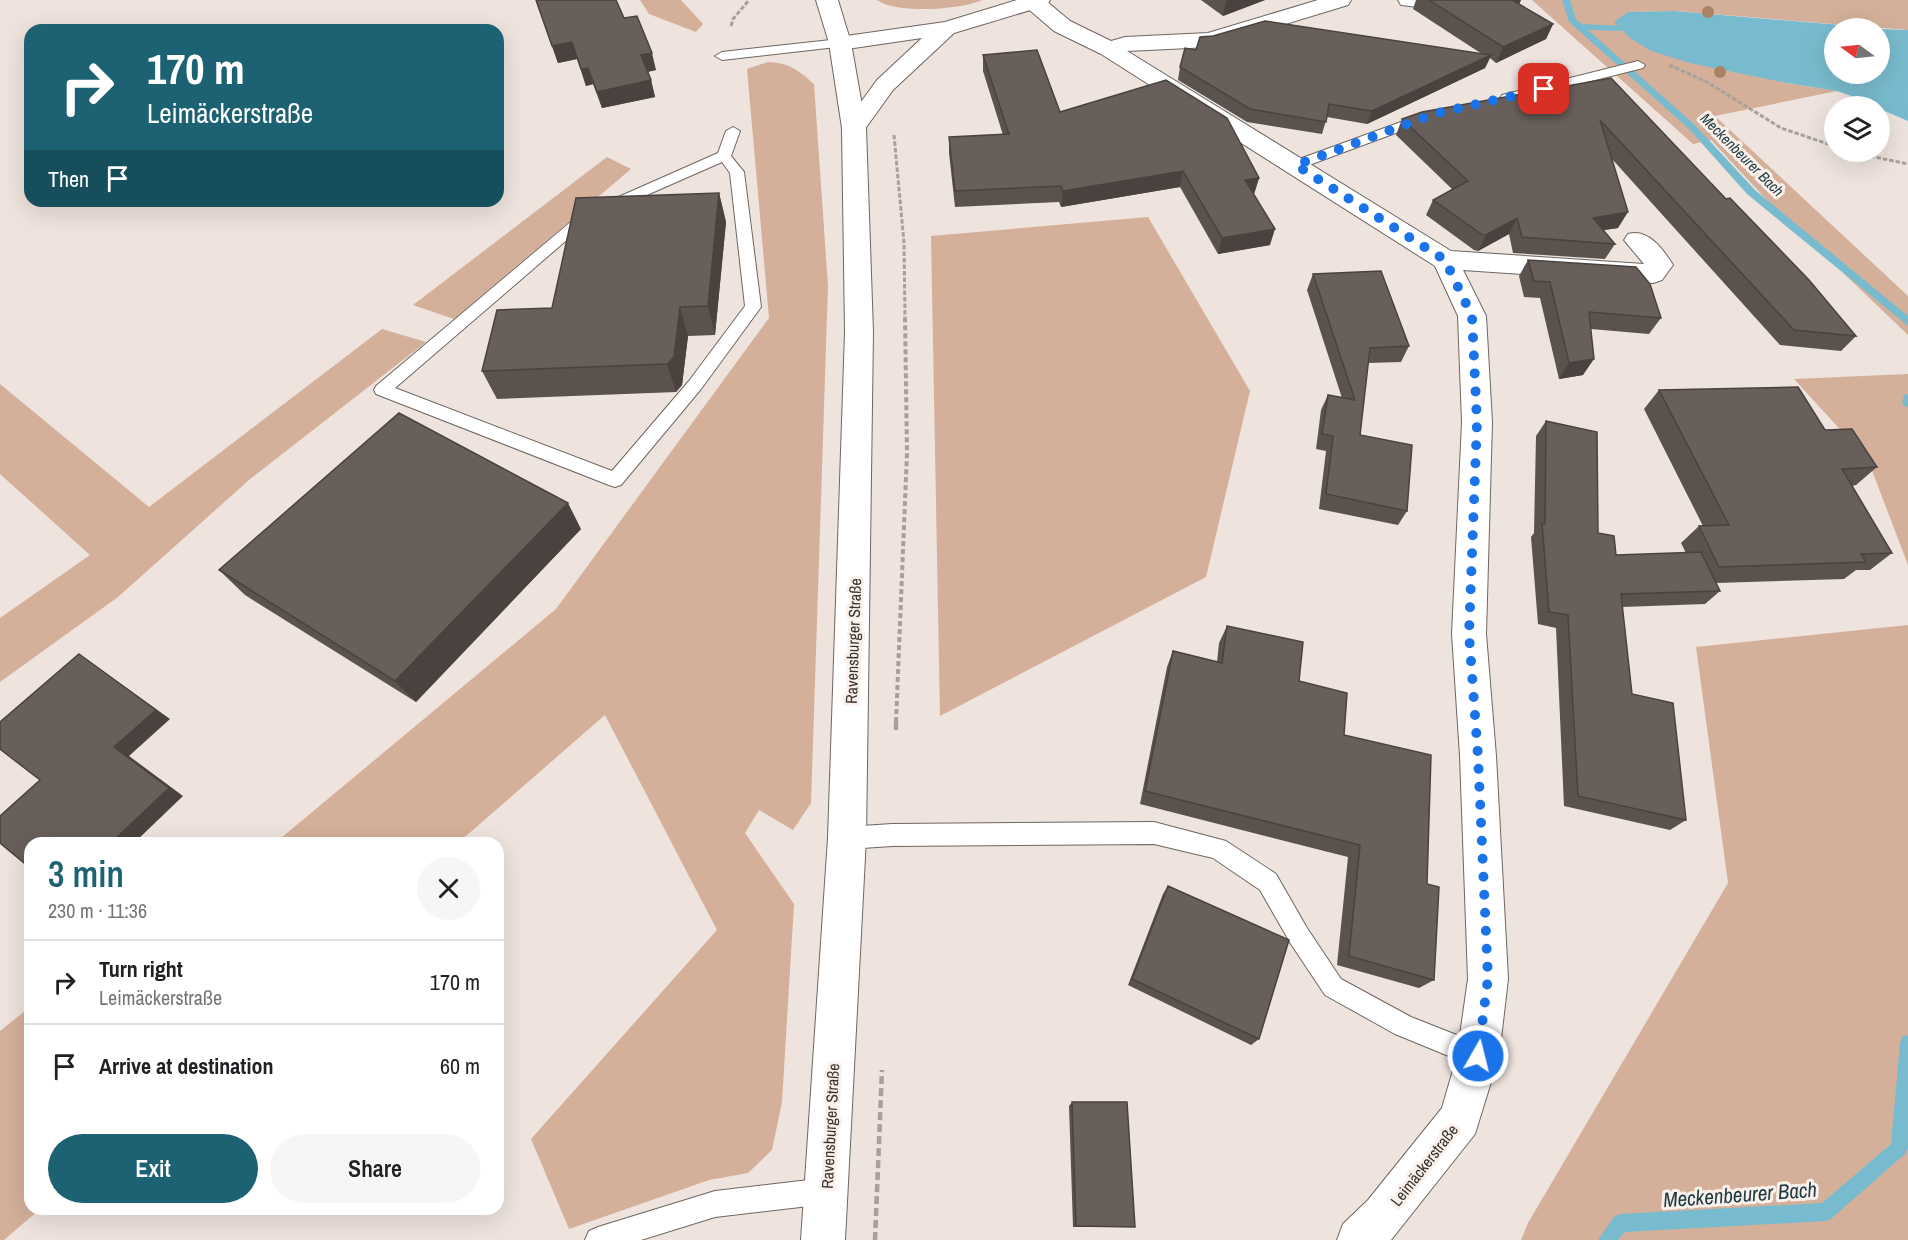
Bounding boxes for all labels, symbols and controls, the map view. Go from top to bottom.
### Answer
north arrow [1824,18,1890,84]
map controls [1824,18,1890,162]
text: 170 m [147,41,245,97]
icon: right [48,48,126,126]
pin [1518,63,1569,114]
icon: arrive [1527,72,1560,105]
text: Leimäckerstraße [147,95,313,131]
button: layers [1824,96,1890,162]
water label: Meckenbeurer Bach [1696,108,1789,201]
icon: arrive [101,162,134,195]
text: Then [48,164,89,194]
street label: Ravensburger Straße [840,578,866,704]
text: 3 min [48,850,124,898]
button: close [417,857,480,920]
text: 230 m · 11:36 [48,897,147,924]
text: Turn right [99,954,183,984]
icon: right [48,966,81,999]
text: 170 m [430,967,480,997]
text: Leimäckerstraße [99,984,222,1011]
position arrow [1446,1024,1510,1088]
icon: arrive [48,1050,81,1083]
text: Arrive at destination [99,1051,273,1081]
text: 60 m [440,1051,480,1081]
street label: Ravensburger Straße [816,1063,844,1189]
street label: Leimäckerstraße [1385,1119,1463,1211]
button: Exit [48,1134,258,1203]
button: Share [270,1134,480,1203]
water label: Meckenbeurer Bach [1662,1175,1818,1214]

